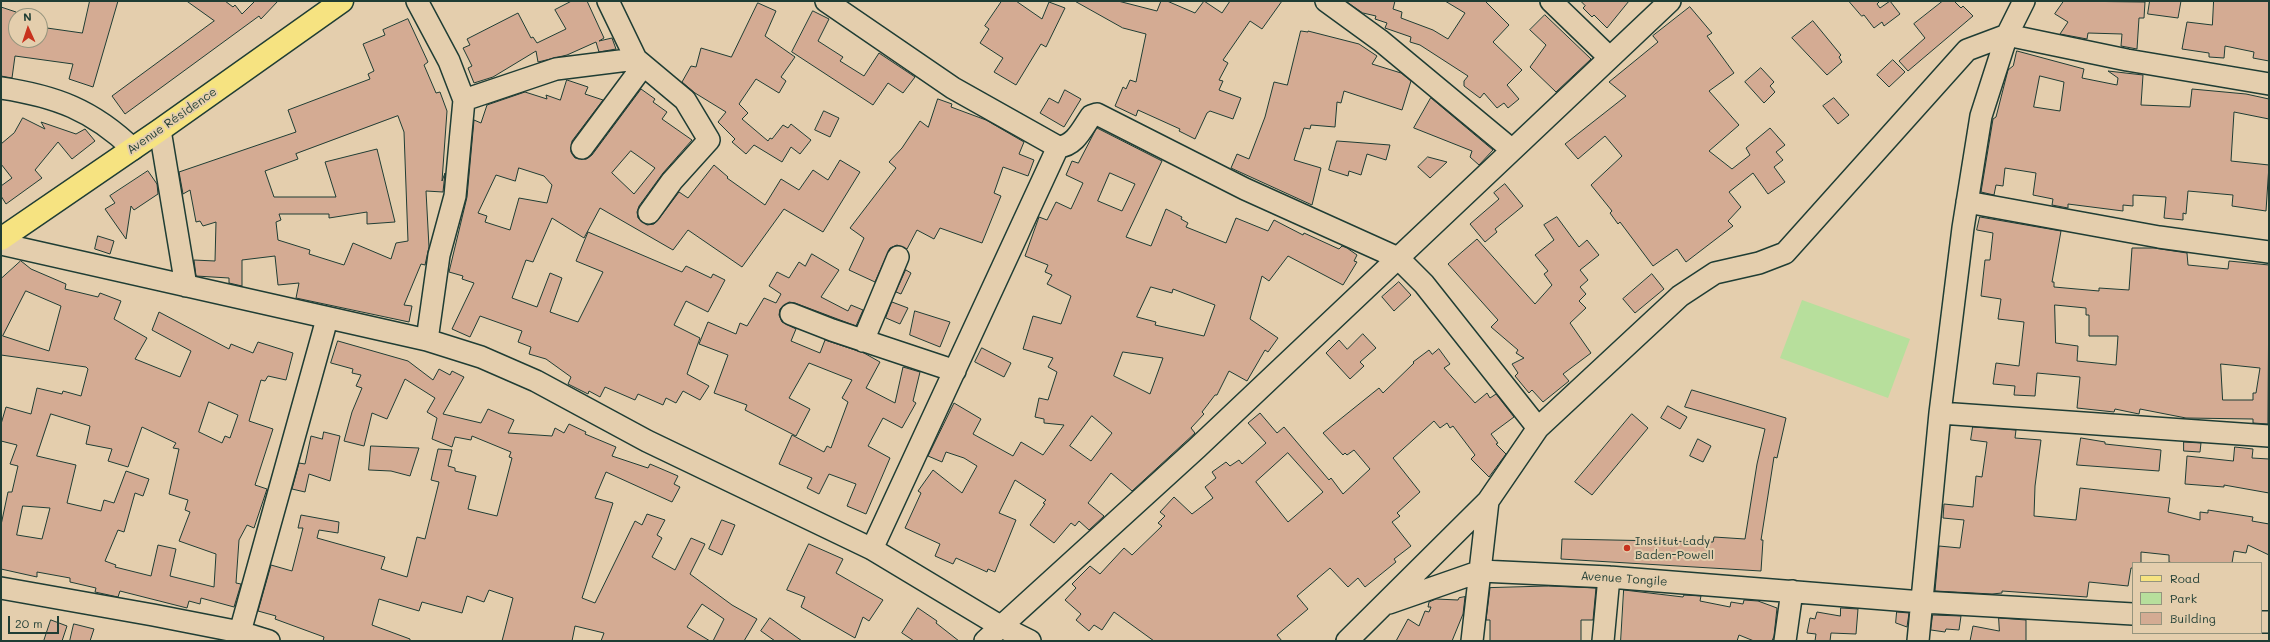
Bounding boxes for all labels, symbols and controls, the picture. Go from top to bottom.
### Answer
north arrow [8,8,48,48]
text: N [23,9,32,24]
street label: Avenue Résidence [124,85,220,157]
place label: Institut Lady Baden-Powell [1635,534,1714,562]
marker: Institut Lady Baden-Powell [1622,543,1632,553]
legend [2132,562,2262,634]
street label: Avenue Tongile [1580,569,1668,589]
text: Road [2170,570,2200,586]
text: Park [2170,590,2197,606]
scale bar [10,608,61,634]
text: Building [2170,610,2216,626]
text: 20 m [15,615,43,631]

